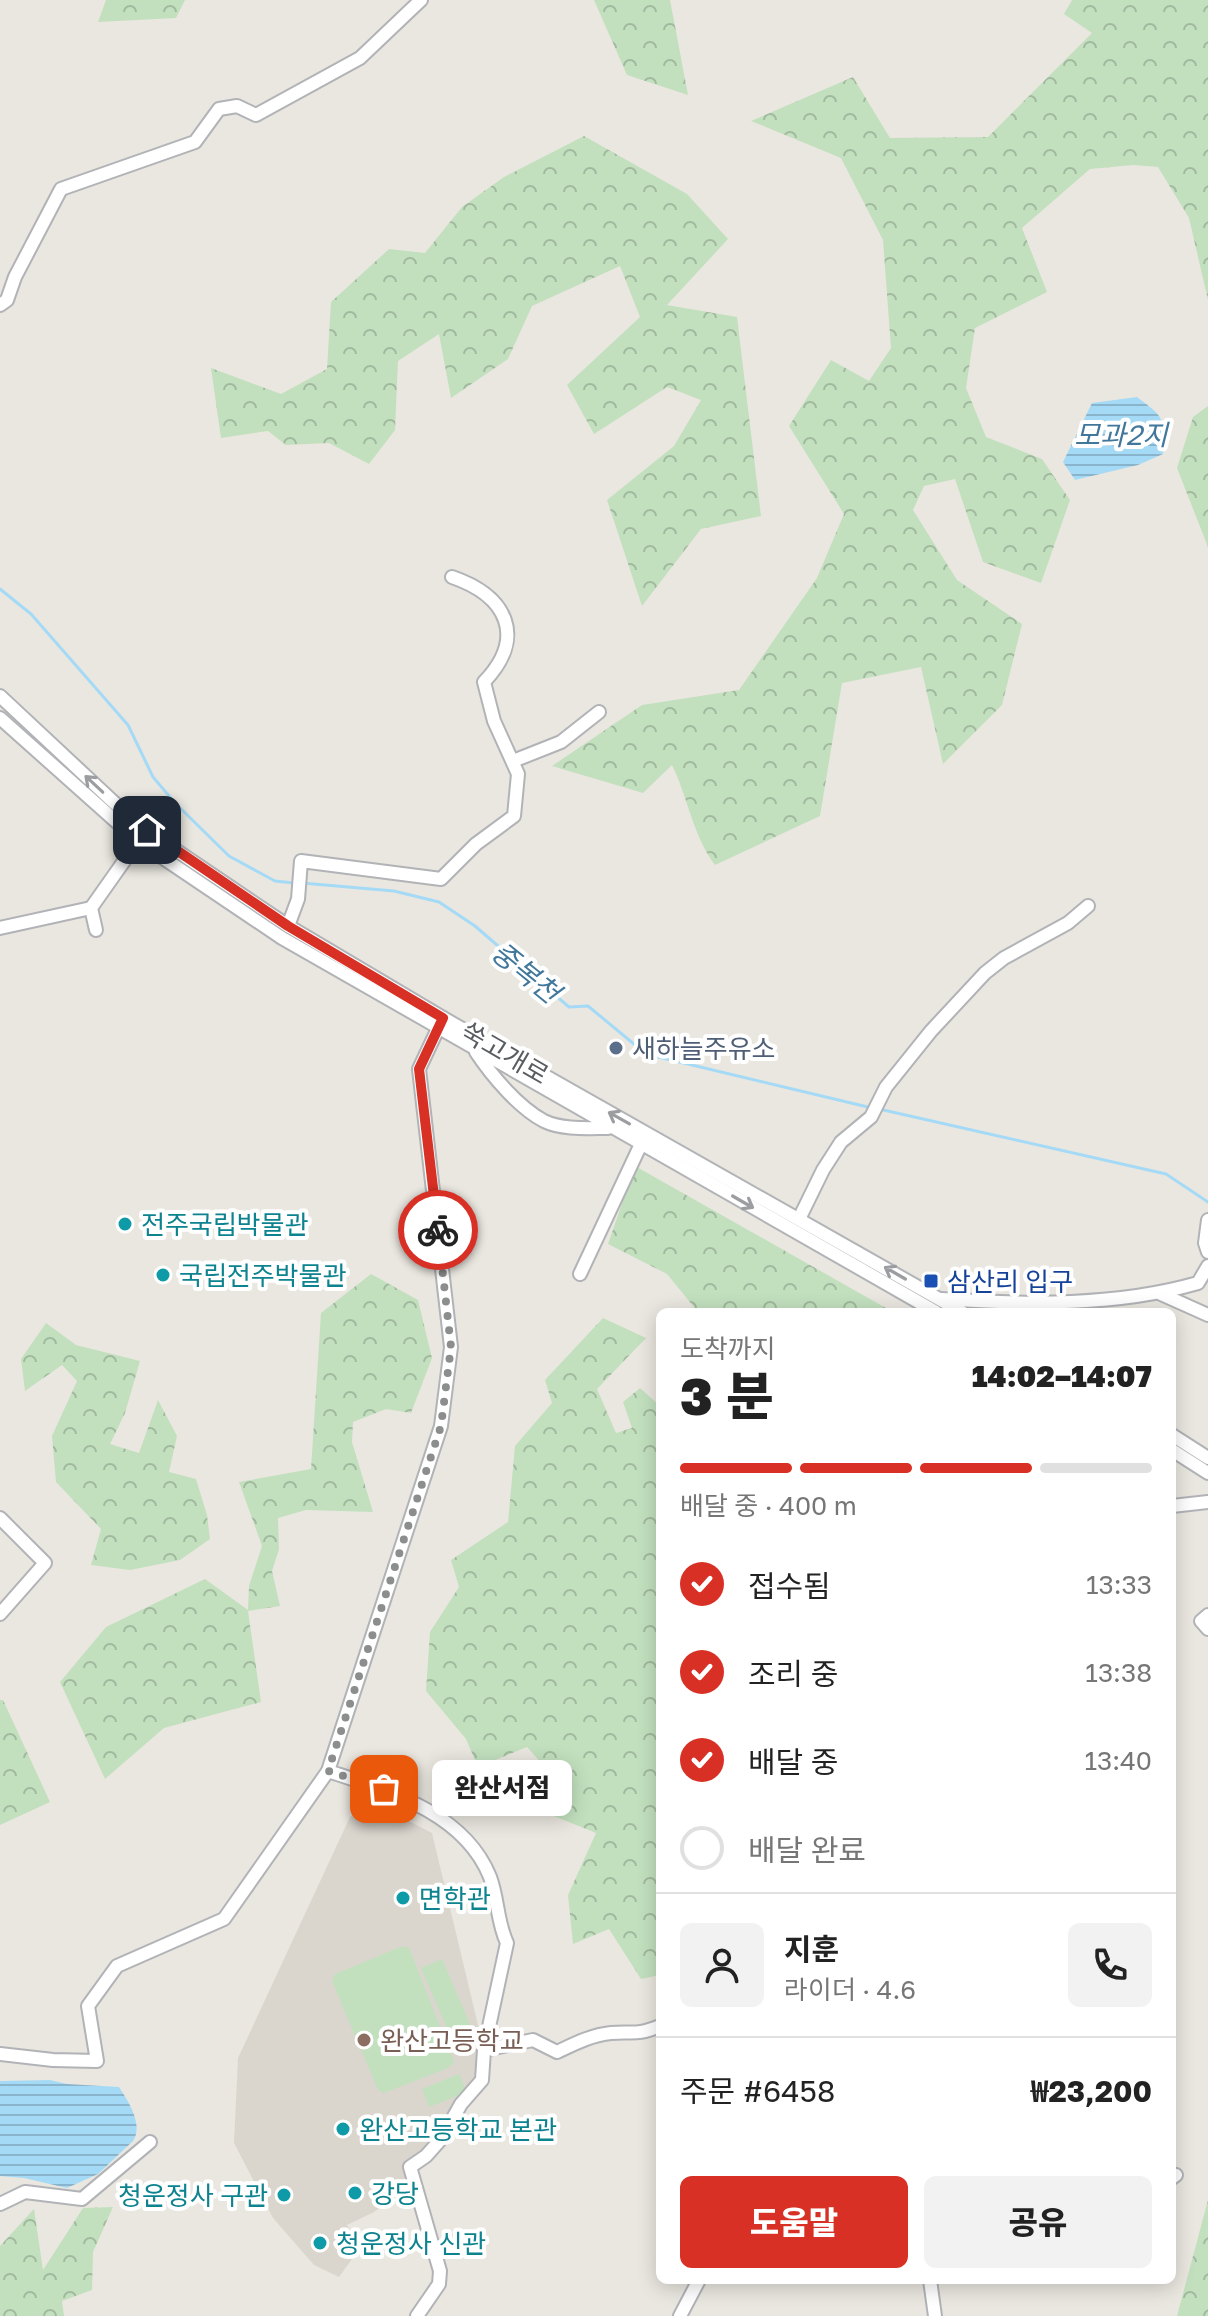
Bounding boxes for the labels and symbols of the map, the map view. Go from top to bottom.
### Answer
water label: 모과2지 [1074,418,1170,451]
one-way arrow [84,774,104,793]
pin [113,796,181,864]
water label: 중복천 [486,935,569,1011]
street label: 쑥고개로 [456,1016,554,1090]
place label: 새하늘주유소 [632,1033,776,1064]
marker: 새하늘주유소 [607,1039,625,1057]
one-way arrow [608,1110,631,1126]
courier [398,1190,478,1270]
one-way arrow [731,1194,754,1210]
place label: 전주국립박물관 [141,1209,309,1240]
marker: 전주국립박물관 [116,1215,134,1233]
place label: 국립전주박물관 [179,1260,347,1291]
one-way arrow [883,1265,907,1280]
marker: 국립전주박물관 [154,1266,172,1284]
place label: 삼산리 입구 [947,1266,1073,1297]
marker: 삼산리 입구 [922,1272,940,1290]
pin [350,1755,418,1823]
callout: 완산서점 [432,1761,572,1817]
place label: 면학관 [419,1883,491,1914]
marker: 면학관 [394,1889,412,1907]
place label: 완산고등학교 [380,2025,524,2056]
marker: 완산고등학교 [355,2031,373,2049]
place label: 완산고등학교 본관 [359,2114,557,2145]
marker: 완산고등학교 본관 [334,2120,352,2138]
place label: 강당 [371,2178,419,2209]
place label: 청운정사 구관 [118,2180,268,2211]
marker: 강당 [346,2184,364,2202]
marker: 청운정사 구관 [275,2186,293,2204]
place label: 청운정사 신관 [336,2228,486,2259]
marker: 청운정사 신관 [311,2234,329,2252]

